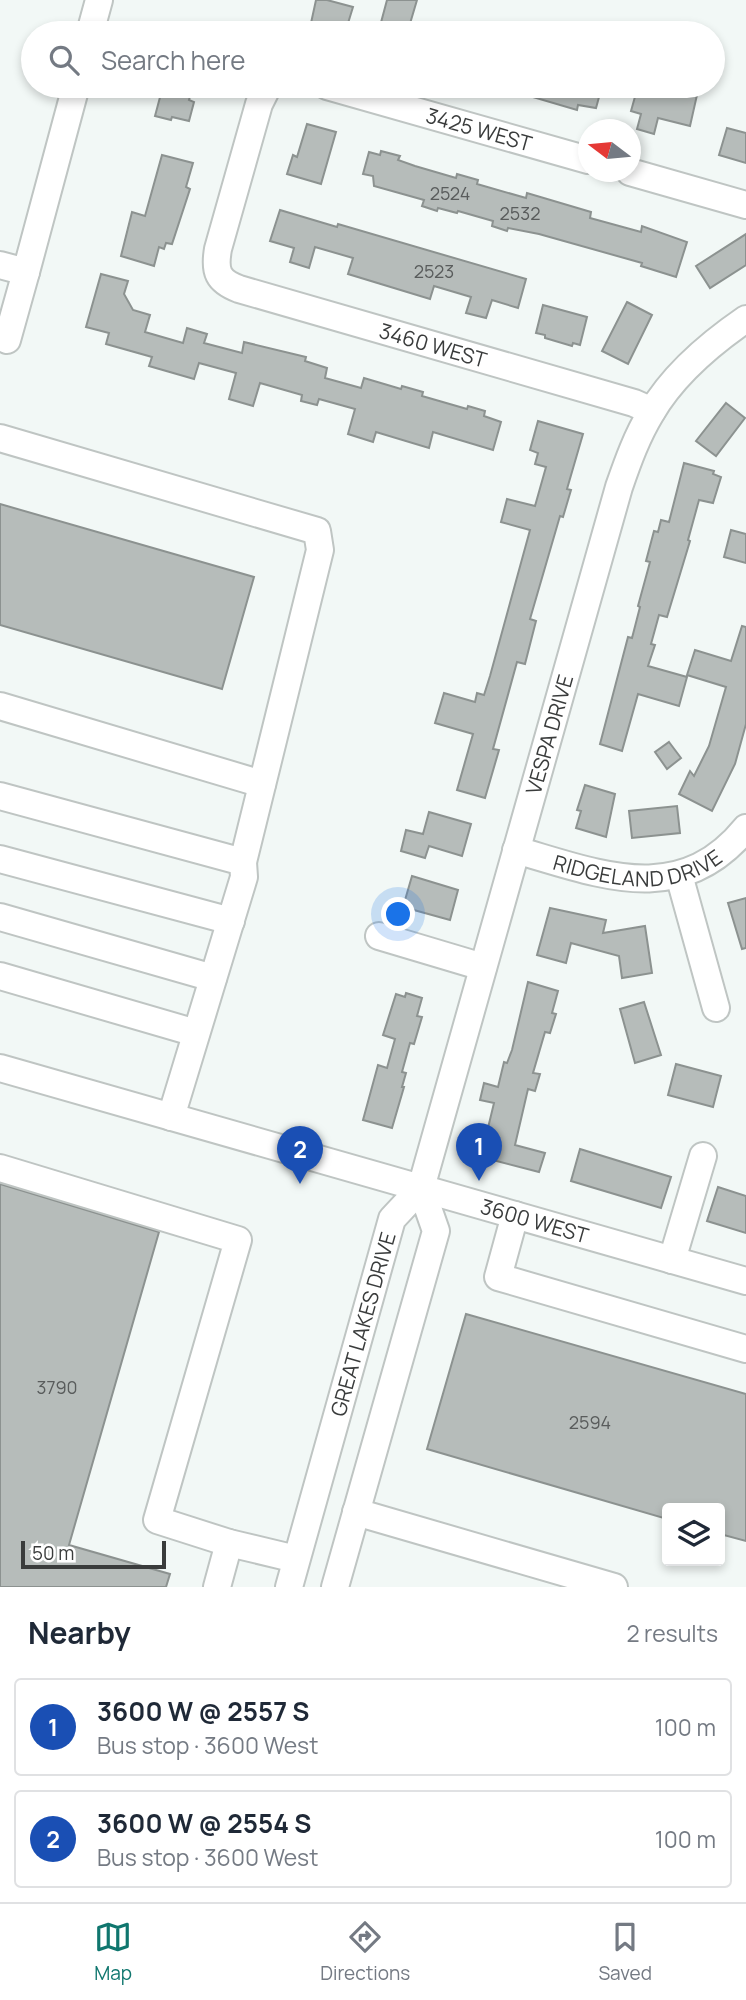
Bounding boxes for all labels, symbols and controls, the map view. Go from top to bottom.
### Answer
search box [21,21,725,98]
icon: search [45,41,83,79]
text: Search here [101,42,246,78]
street label: 3425 WEST [423,101,536,158]
north arrow [578,119,641,182]
house number: 2524 [430,181,470,205]
house number: 2532 [500,201,540,225]
house number: 2523 [414,259,454,283]
street label: 3460 WEST [376,316,491,374]
street label: VESPA DRIVE [519,671,579,797]
street label: RIDGELAND DRIVE [550,843,727,893]
your location [381,897,415,931]
pin: 1 [456,1123,502,1181]
pin: 2 [277,1126,323,1184]
street label: 3600 WEST [477,1192,592,1249]
street label: GREAT LAKES DRIVE [323,1229,402,1419]
house number: 3790 [36,1375,78,1399]
house number: 2594 [569,1410,611,1434]
map controls [662,1503,725,1566]
button: layers [662,1503,725,1566]
scale bar [21,1538,166,1570]
text: 50 m [32,1540,74,1566]
text: Nearby [28,1612,131,1653]
text: 2 results [626,1617,718,1649]
text: 3600 W @ 2557 S [97,1693,309,1729]
text: 1 [48,1711,58,1743]
text: 100 m [655,1711,716,1743]
text: Bus stop · 3600 West [97,1729,318,1761]
text: 3600 W @ 2554 S [97,1805,311,1841]
text: 2 [46,1823,60,1855]
text: 100 m [655,1823,716,1855]
text: Bus stop · 3600 West [97,1841,318,1873]
tab: Map [94,1918,132,1986]
tab: Directions [320,1918,410,1986]
tab: Saved [598,1918,652,1986]

